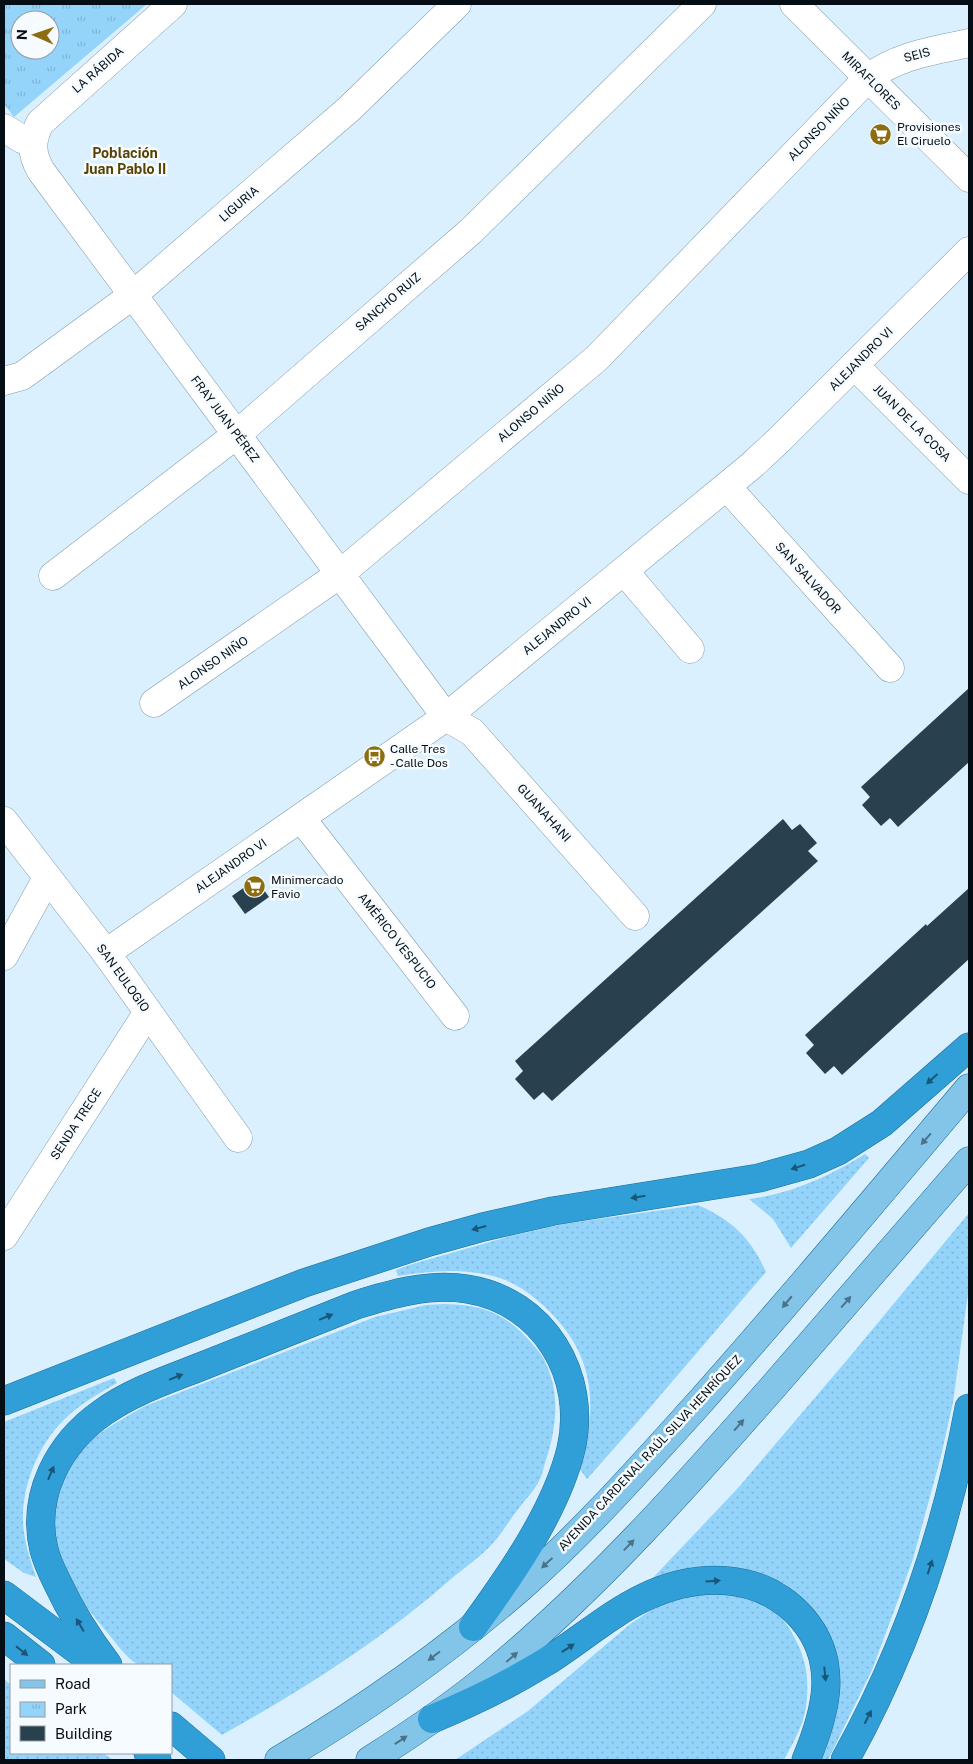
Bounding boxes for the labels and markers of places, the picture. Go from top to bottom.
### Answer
place label: Provisiones El Ciruelo [897,120,961,148]
supermarket icon: Provisiones El Ciruelo [869,122,893,146]
place label: Calle Tres - Calle Dos [390,742,448,770]
bus stop icon: Calle Tres - Calle Dos [362,744,386,768]
place label: Minimercado Favio [271,873,344,901]
supermarket icon: Minimercado Favio [243,875,267,899]

